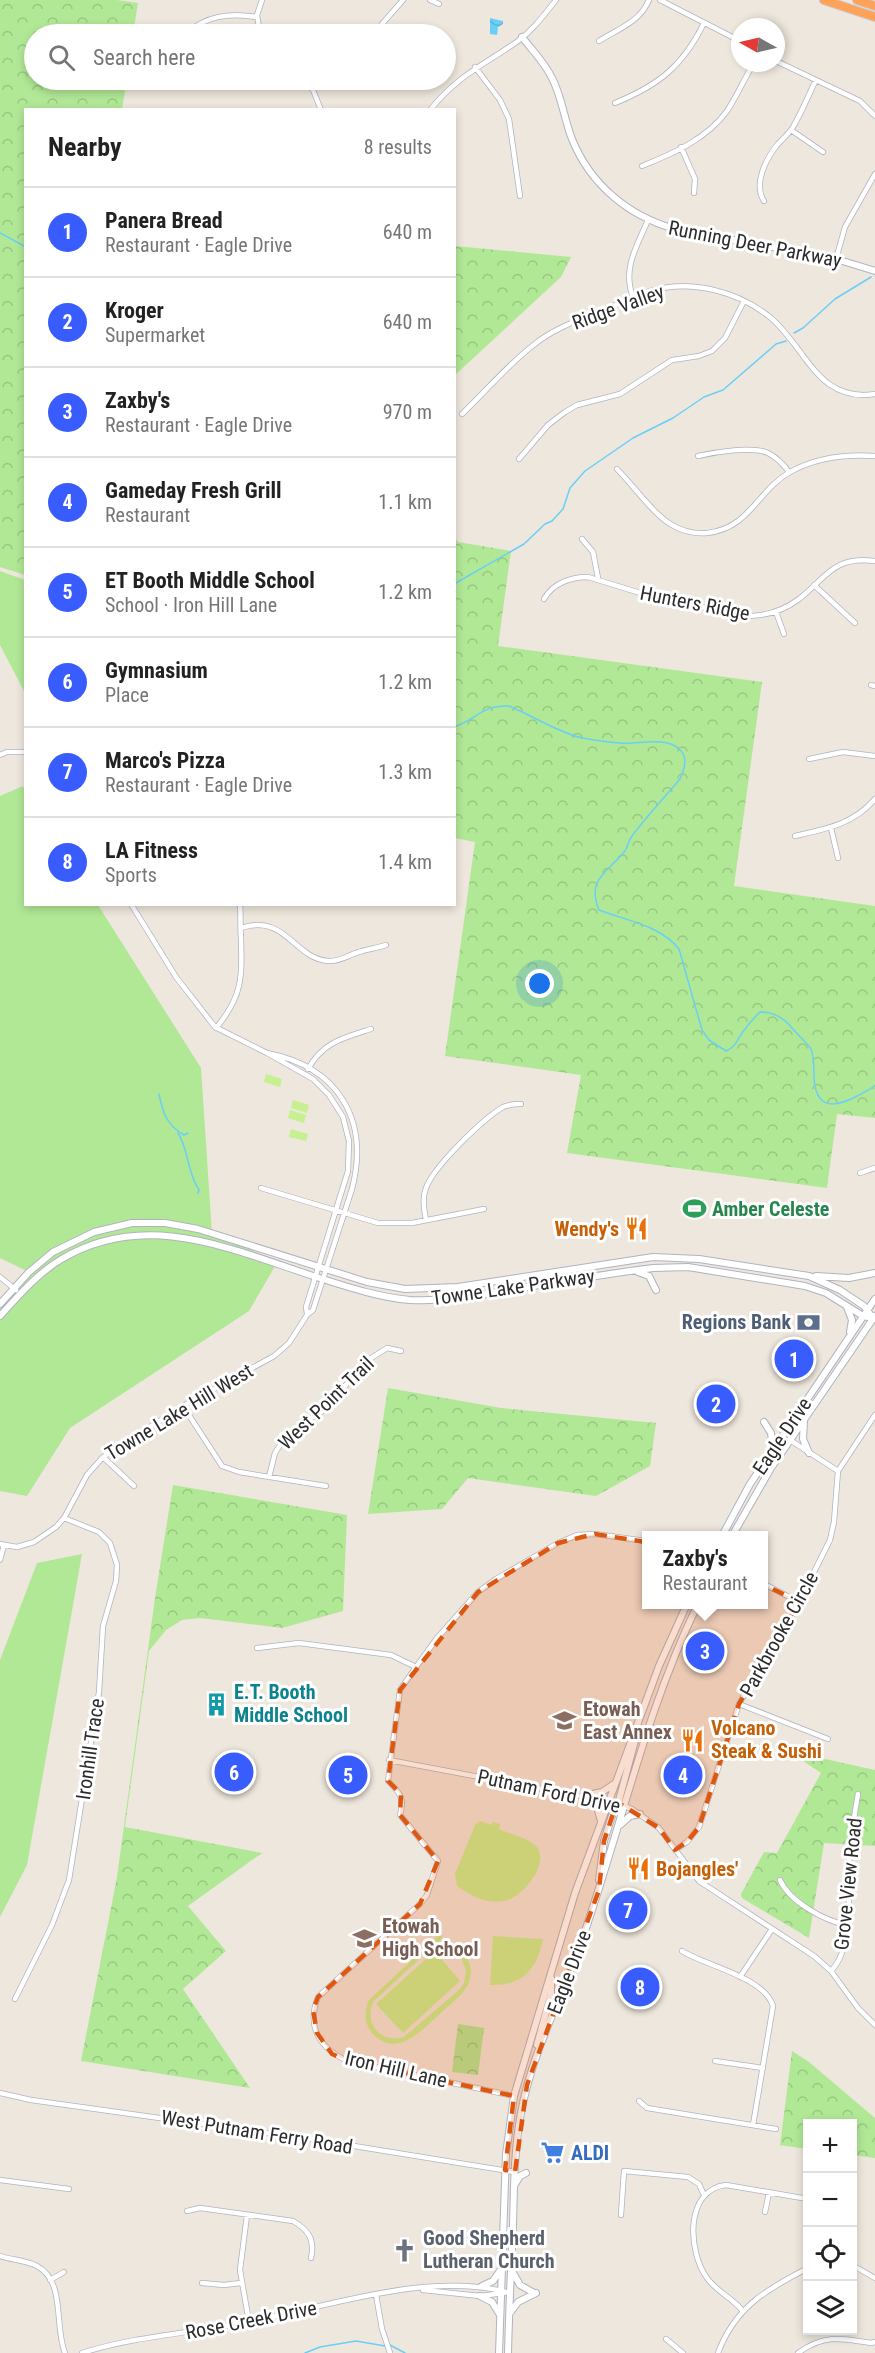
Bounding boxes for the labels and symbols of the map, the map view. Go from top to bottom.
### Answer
north arrow [731,18,785,72]
street label: Running Deer Parkway [666,215,844,273]
street label: Ridge Valley [569,279,667,335]
street label: Hunters Ridge [638,581,752,625]
your location [525,969,554,998]
sports icon: Amber Celeste [681,1196,707,1222]
place label: Amber Celeste [712,1197,829,1221]
restaurant icon: Wendy's [624,1216,650,1242]
place label: Wendy's [555,1217,619,1241]
street label: Towne Lake Parkway [430,1264,596,1310]
bank icon: Regions Bank [796,1309,822,1335]
place label: Regions Bank [682,1310,791,1334]
pin: 1 [774,1336,814,1382]
street label: West Point Trail [273,1351,379,1455]
street label: Towne Lake Hill West [101,1358,257,1466]
pin: 2 [696,1382,736,1426]
street label: Eagle Drive [747,1393,817,1479]
street label: Parkbrooke Circle [735,1567,823,1701]
pin: 3 [686,1628,724,1674]
place label: E.T. Booth Middle School [234,1680,348,1727]
building icon: E.T. Booth Middle School [203,1691,229,1717]
street label: Ironhill Trace [71,1697,109,1801]
place label: Etowah East Annex [583,1697,672,1744]
school or university icon: Etowah East Annex [552,1708,578,1734]
place label: Volcano Steak & Sushi [711,1716,822,1763]
restaurant icon: Volcano Steak & Sushi [680,1727,706,1753]
pin: 6 [214,1750,254,1794]
pin: 5 [328,1752,368,1798]
pin: 4 [664,1752,702,1798]
street label: Putnam Ford Drive [475,1764,623,1818]
street label: Grove View Road [829,1817,867,1951]
restaurant icon: Bojangles' [625,1856,651,1882]
place label: Bojangles' [656,1857,738,1881]
pin: 7 [608,1888,648,1932]
place label: Etowah High School [382,1914,479,1961]
school or university icon: Etowah High School [351,1925,377,1951]
street label: Eagle Drive [542,1927,596,2017]
pin: 8 [620,1964,660,2010]
street label: Iron Hill Lane [343,2046,449,2092]
street label: West Putnam Ferry Road [159,2105,355,2159]
supermarket icon: ALDI [540,2140,566,2166]
place label: ALDI [571,2141,609,2165]
place label: Good Shepherd Lutheran Church [423,2226,555,2273]
church icon: Good Shepherd Lutheran Church [392,2237,418,2263]
street label: Rose Creek Drive [183,2296,319,2344]

